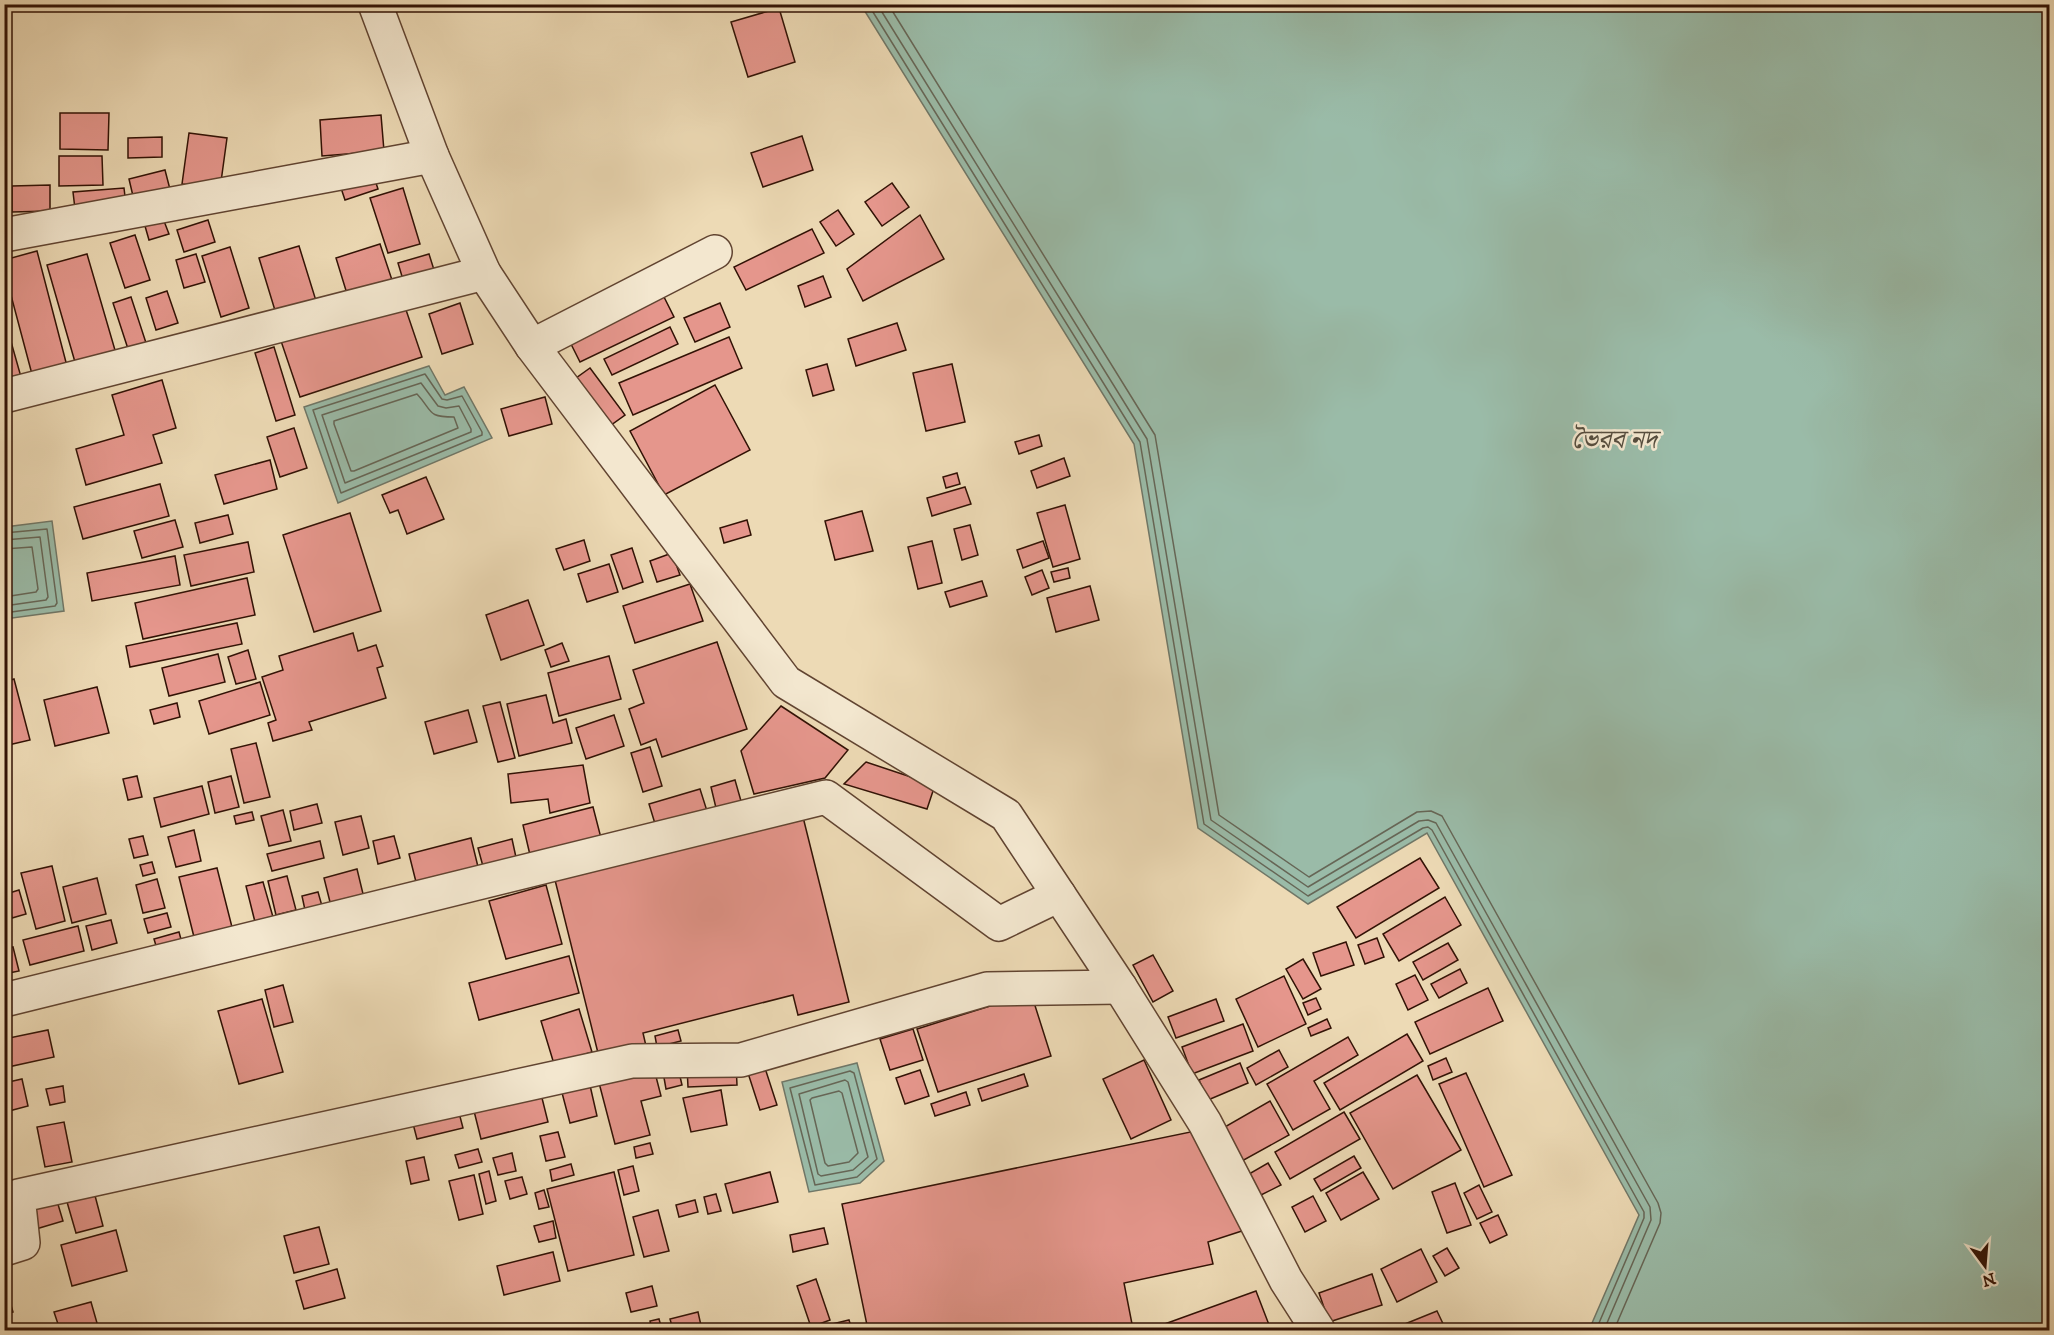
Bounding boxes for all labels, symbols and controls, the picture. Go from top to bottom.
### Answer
water label: ভৈরব নদ [1571,424,1662,457]
north arrow [1955,1236,2015,1296]
text: N [1980,1268,1998,1291]

